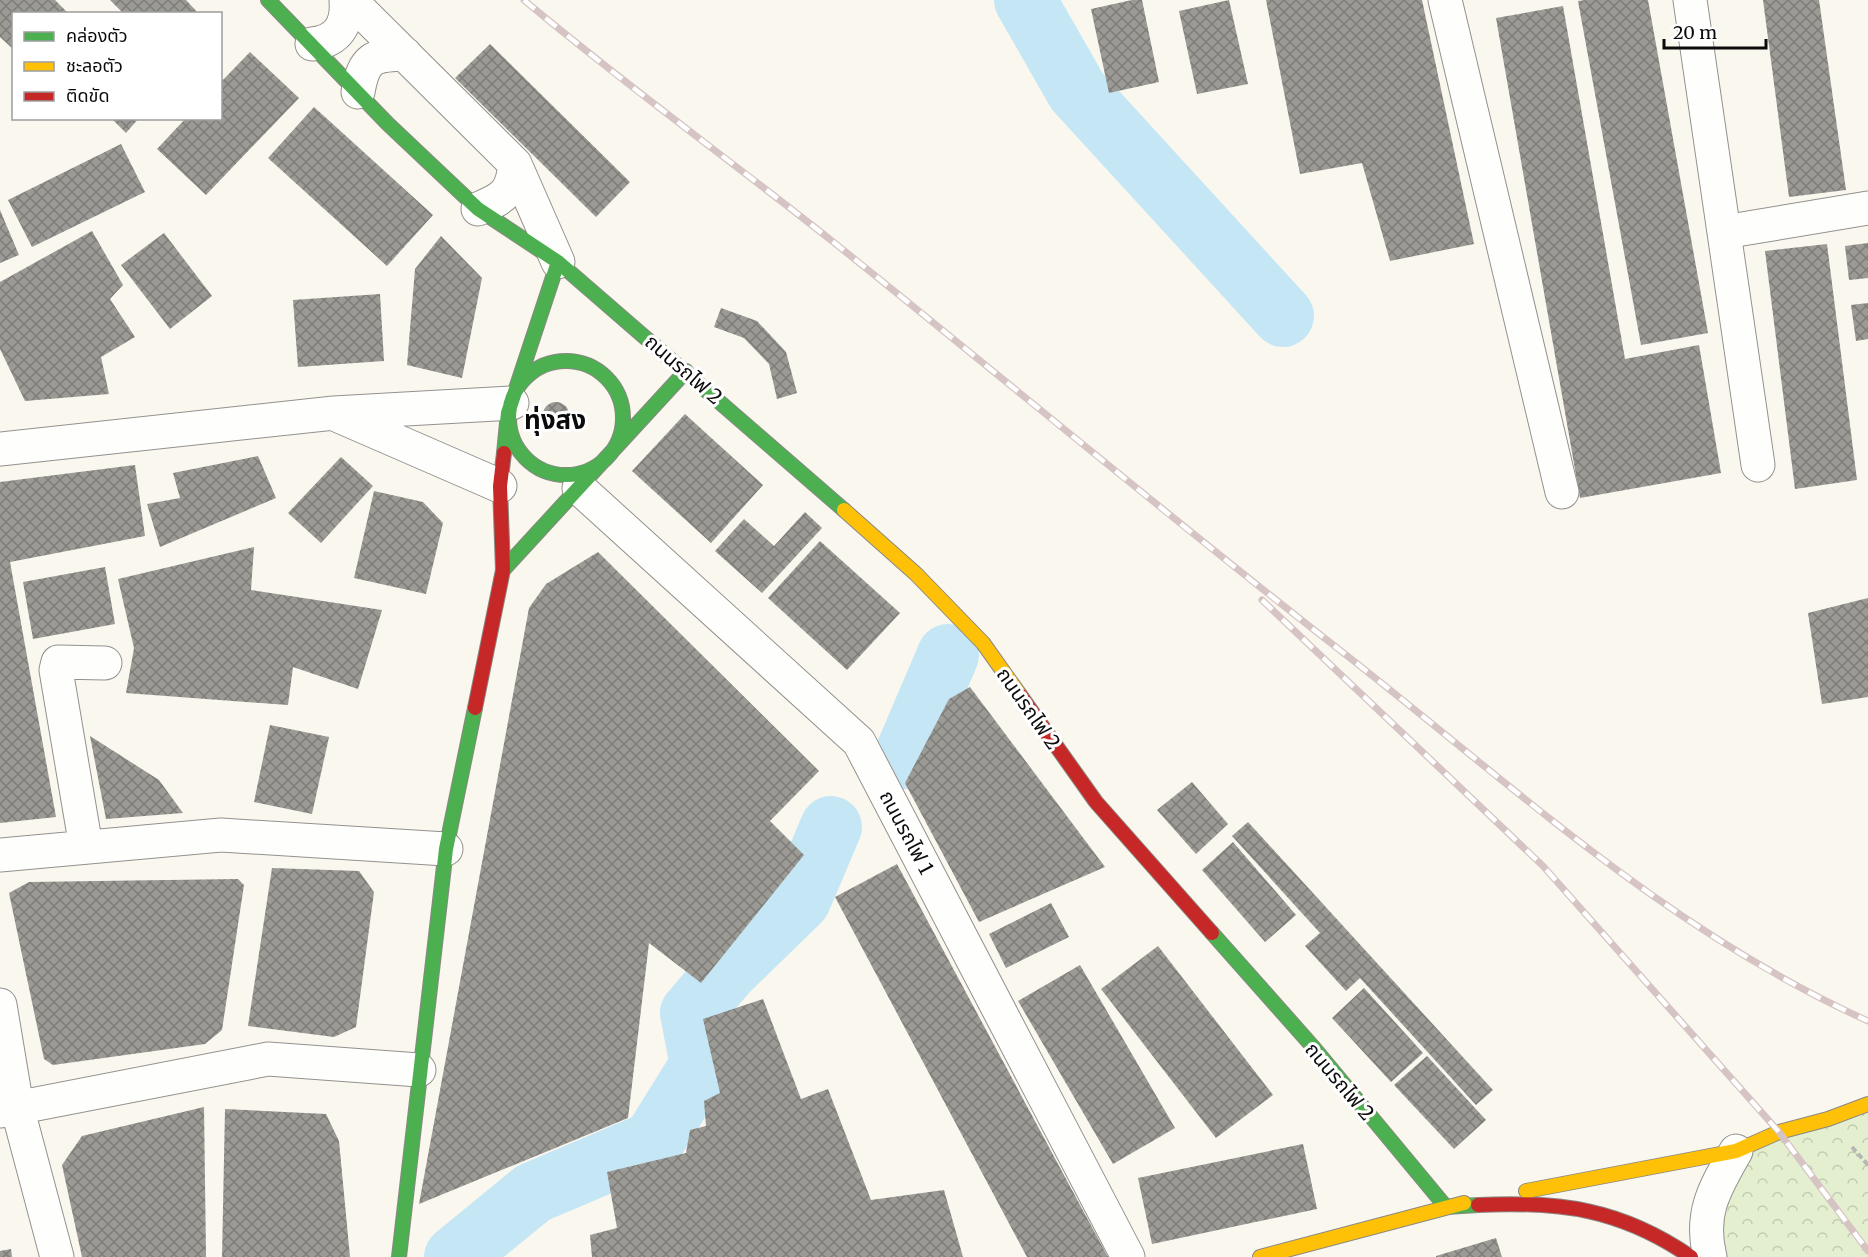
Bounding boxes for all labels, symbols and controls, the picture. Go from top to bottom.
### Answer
legend [12,12,222,120]
scale bar [1664,12,1766,50]
text: 20 m [1673,21,1717,44]
text: คล่องตัว [66,24,128,47]
text: ชะลอตัว [66,54,123,77]
text: ติดขัด [66,84,109,107]
street label: ถนนรถไฟ 2 [640,329,728,409]
district label: ทุ่งสง [524,403,586,436]
street label: ถนนรถไฟ 2 [992,662,1066,754]
street label: ถนนรถไฟ 1 [874,786,940,878]
street label: ถนนรถไฟ 2 [1300,1037,1380,1125]

